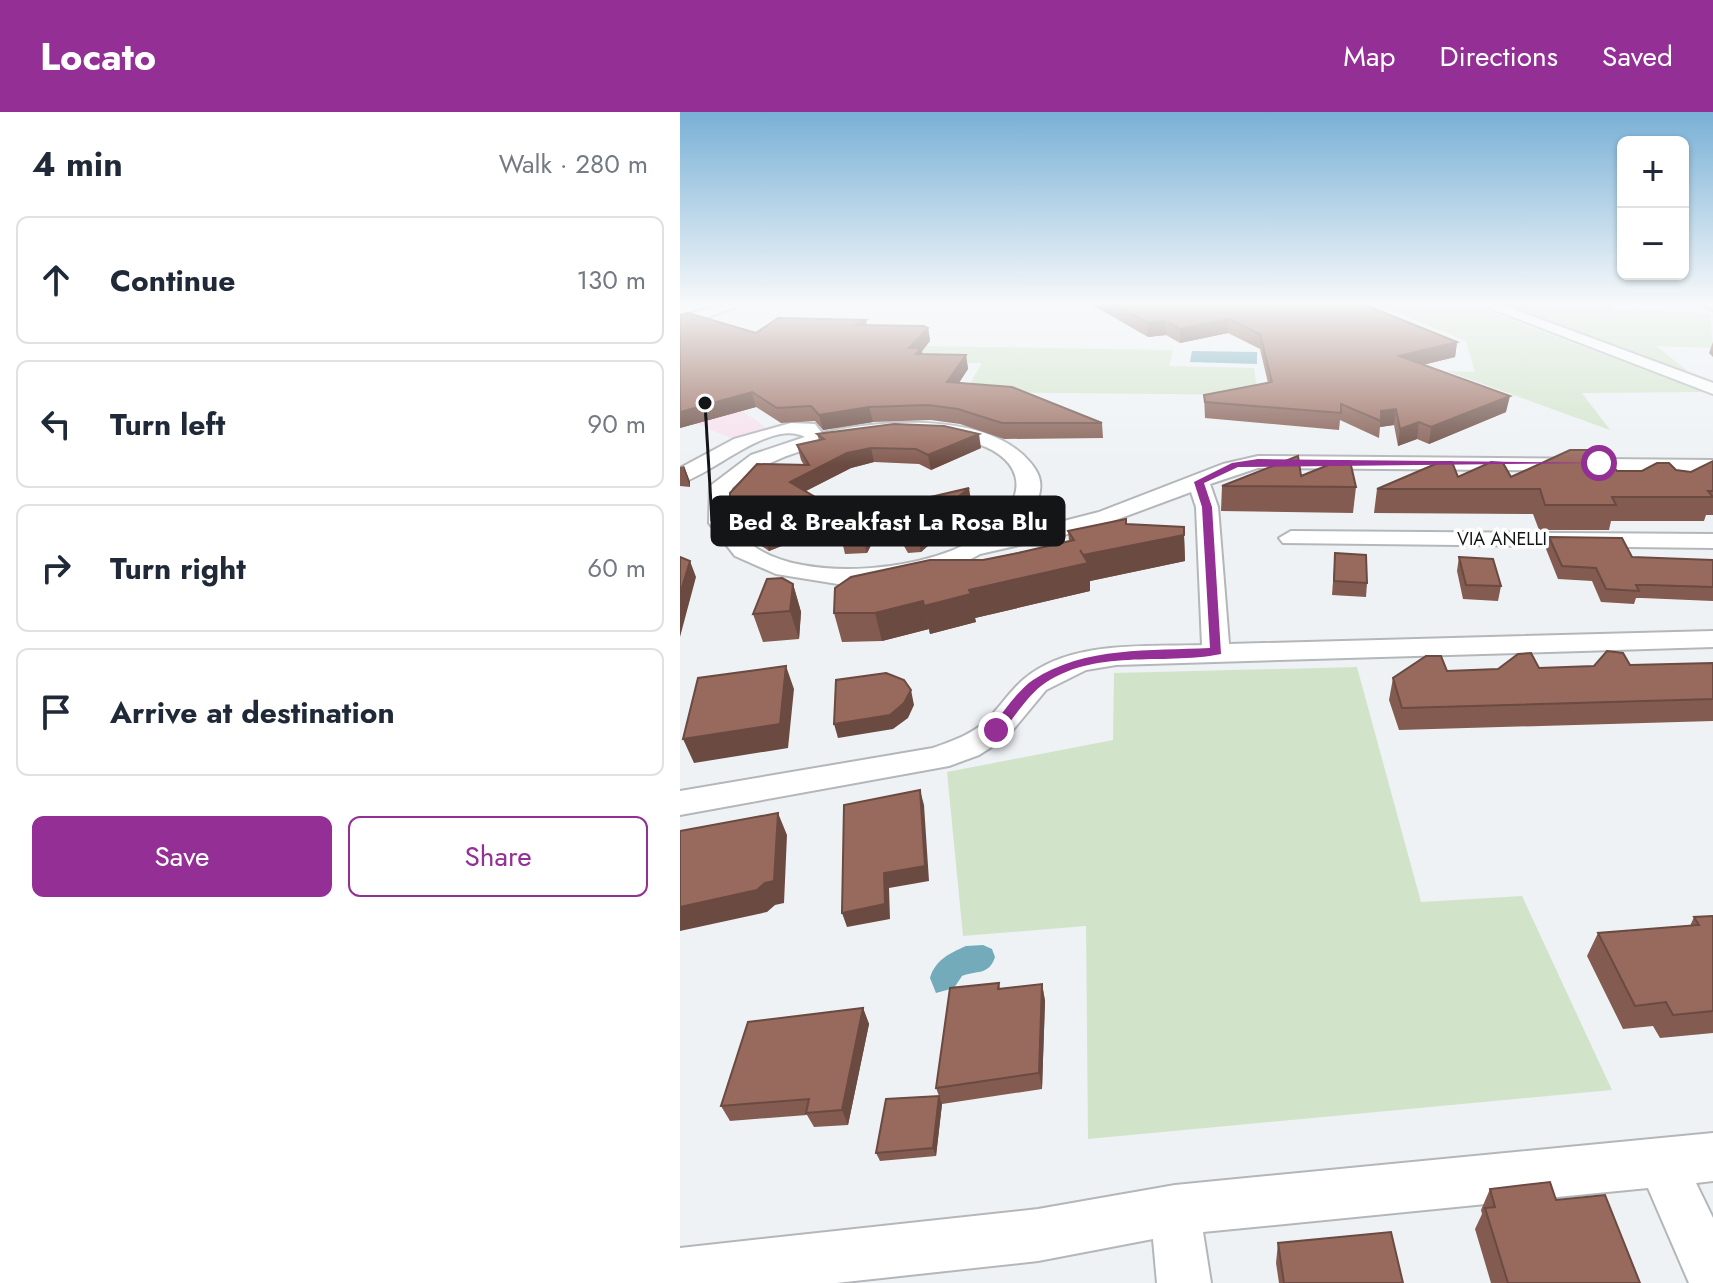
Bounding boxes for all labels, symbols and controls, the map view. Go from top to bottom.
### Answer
text: Locato [40,29,156,84]
text: Map [1343,36,1395,77]
text: Directions [1439,36,1558,77]
text: Saved [1602,36,1673,77]
map controls [1617,136,1689,280]
button: + [1617,136,1689,208]
text: 4 min [32,140,123,189]
text: Walk · 280 m [499,145,648,183]
button: − [1617,208,1689,280]
icon: ahead [34,258,78,302]
text: Continue [110,259,236,302]
text: 130 m [576,261,646,299]
icon: left [34,402,78,446]
text: Turn left [110,403,225,446]
text: 90 m [587,405,646,443]
route start [1581,445,1617,481]
callout: Bed & Breakfast La Rosa Blu [712,497,1064,545]
text: Bed & Breakfast La Rosa Blu [728,504,1048,539]
street label: VIA ANELLI [1457,526,1547,552]
icon: right [34,546,78,590]
text: Turn right [110,547,246,590]
text: 60 m [587,549,646,587]
icon: arrive [34,690,78,734]
text: Arrive at destination [110,691,395,734]
route end [978,712,1014,748]
button: Save [32,816,332,897]
button: Share [348,816,648,897]

